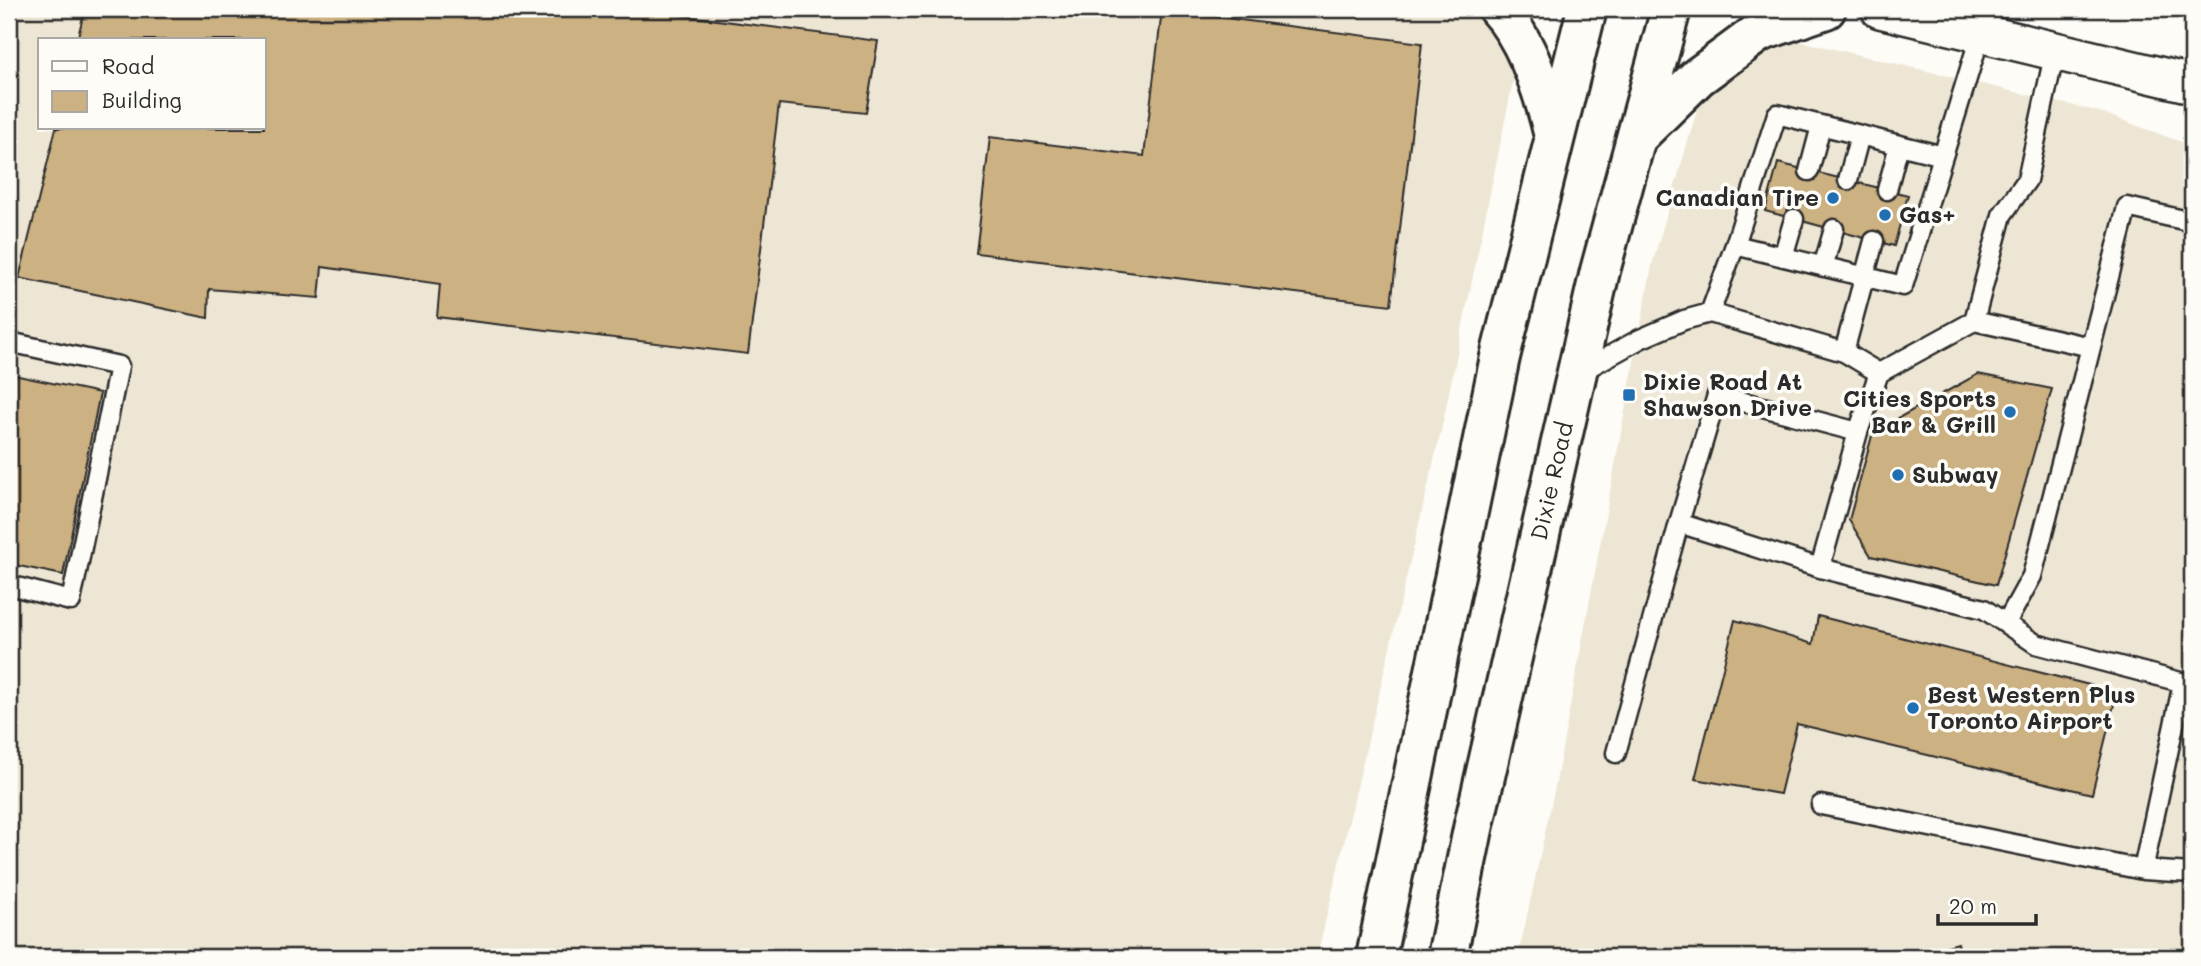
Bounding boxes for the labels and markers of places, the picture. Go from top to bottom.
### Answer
place label: Canadian Tire [1655,182,1819,212]
marker: Canadian Tire [1825,190,1841,206]
place label: Gas+ [1899,199,1955,229]
marker: Gas+ [1877,207,1893,223]
place label: Dixie Road At Shawson Drive [1643,366,1812,422]
place label: Cities Sports Bar & Grill [1843,383,1996,439]
marker: Dixie Road At Shawson Drive [1621,387,1637,403]
marker: Cities Sports Bar & Grill [2002,404,2018,420]
place label: Subway [1912,459,1999,489]
marker: Subway [1890,467,1906,483]
place label: Best Western Plus Toronto Airport [1927,679,2135,735]
marker: Best Western Plus Toronto Airport [1905,700,1921,716]

